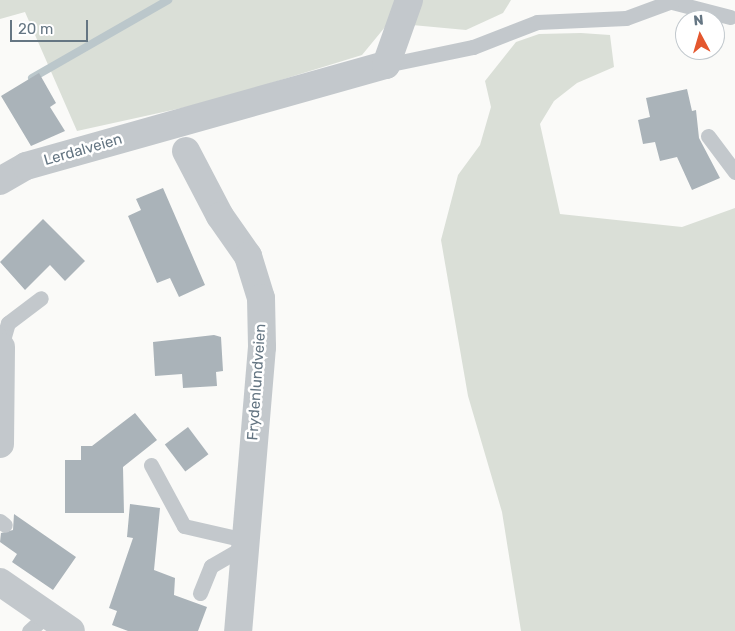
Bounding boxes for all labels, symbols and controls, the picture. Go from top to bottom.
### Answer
scale bar [12,10,90,42]
north arrow [675,10,725,60]
text: N [693,12,704,30]
text: 20 m [18,20,53,38]
street label: Lerdalveien [42,130,124,170]
street label: Frydenlundveien [244,323,270,441]

